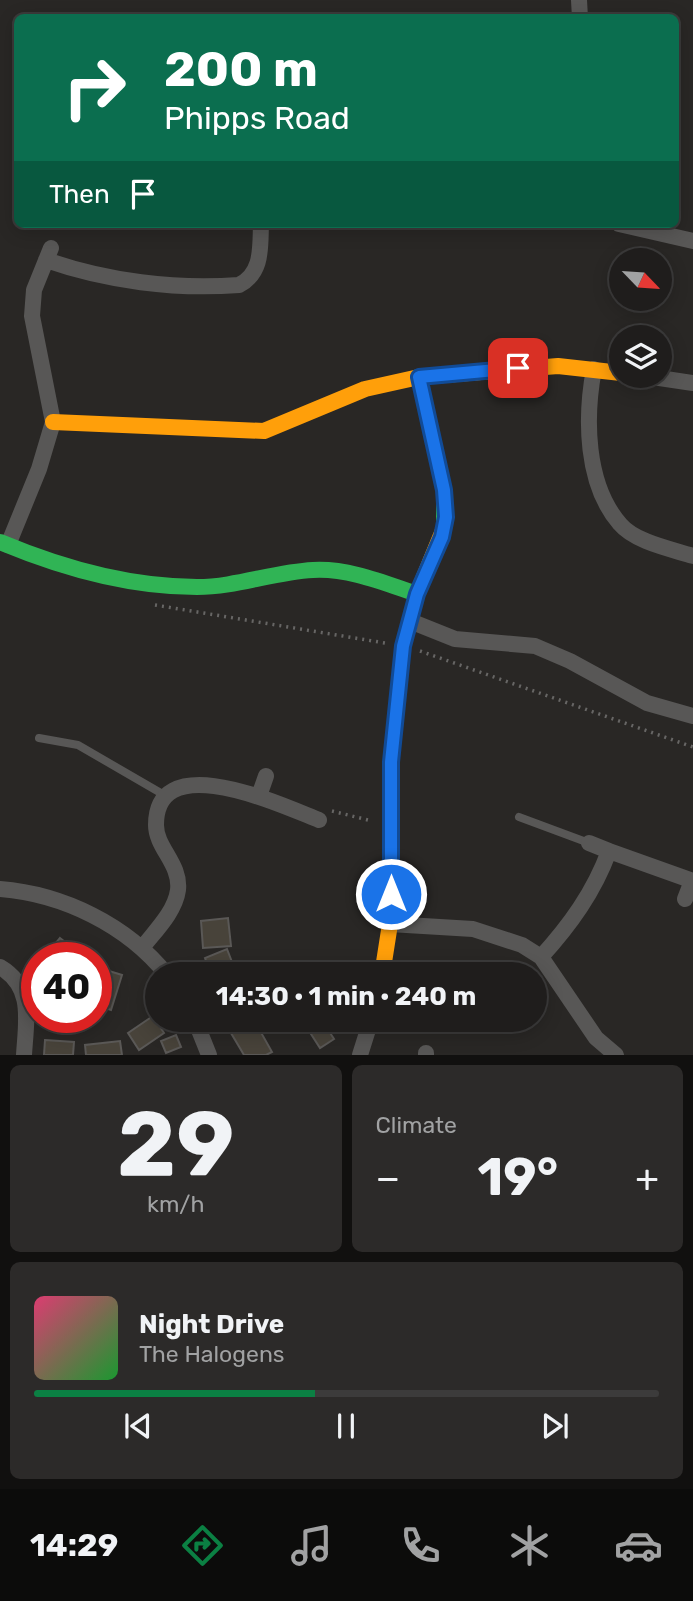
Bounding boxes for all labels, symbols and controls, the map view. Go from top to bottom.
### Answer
text: 200 m [164,40,318,98]
icon: right [49,42,140,133]
text: Phipps Road [164,99,350,137]
icon: arrive [124,175,162,213]
text: Then [49,179,110,210]
north arrow [609,248,672,312]
map controls [609,248,672,388]
button: layers [609,325,672,388]
pin [488,338,548,398]
icon: arrive [499,349,537,387]
position arrow [354,857,428,931]
speed limit sign: 40 [21,942,112,1033]
text: 14:30 · 1 min · 240 m [216,981,476,1012]
text: 29 [117,1090,234,1198]
text: Climate [376,1111,457,1139]
text: 19° [477,1146,558,1208]
text: − [376,1155,400,1201]
text: + [635,1155,659,1201]
text: km/h [147,1190,204,1218]
text: Night Drive [139,1309,284,1340]
text: The Halogens [139,1340,285,1368]
icon: previous [119,1407,157,1445]
icon: pause [327,1407,365,1445]
icon: next [536,1407,574,1445]
icon: directions [178,1521,227,1570]
icon: music [287,1521,336,1570]
icon: phone [396,1521,445,1570]
icon: climate [505,1521,554,1570]
icon: car [614,1521,663,1570]
text: 14:29 [30,1526,118,1564]

